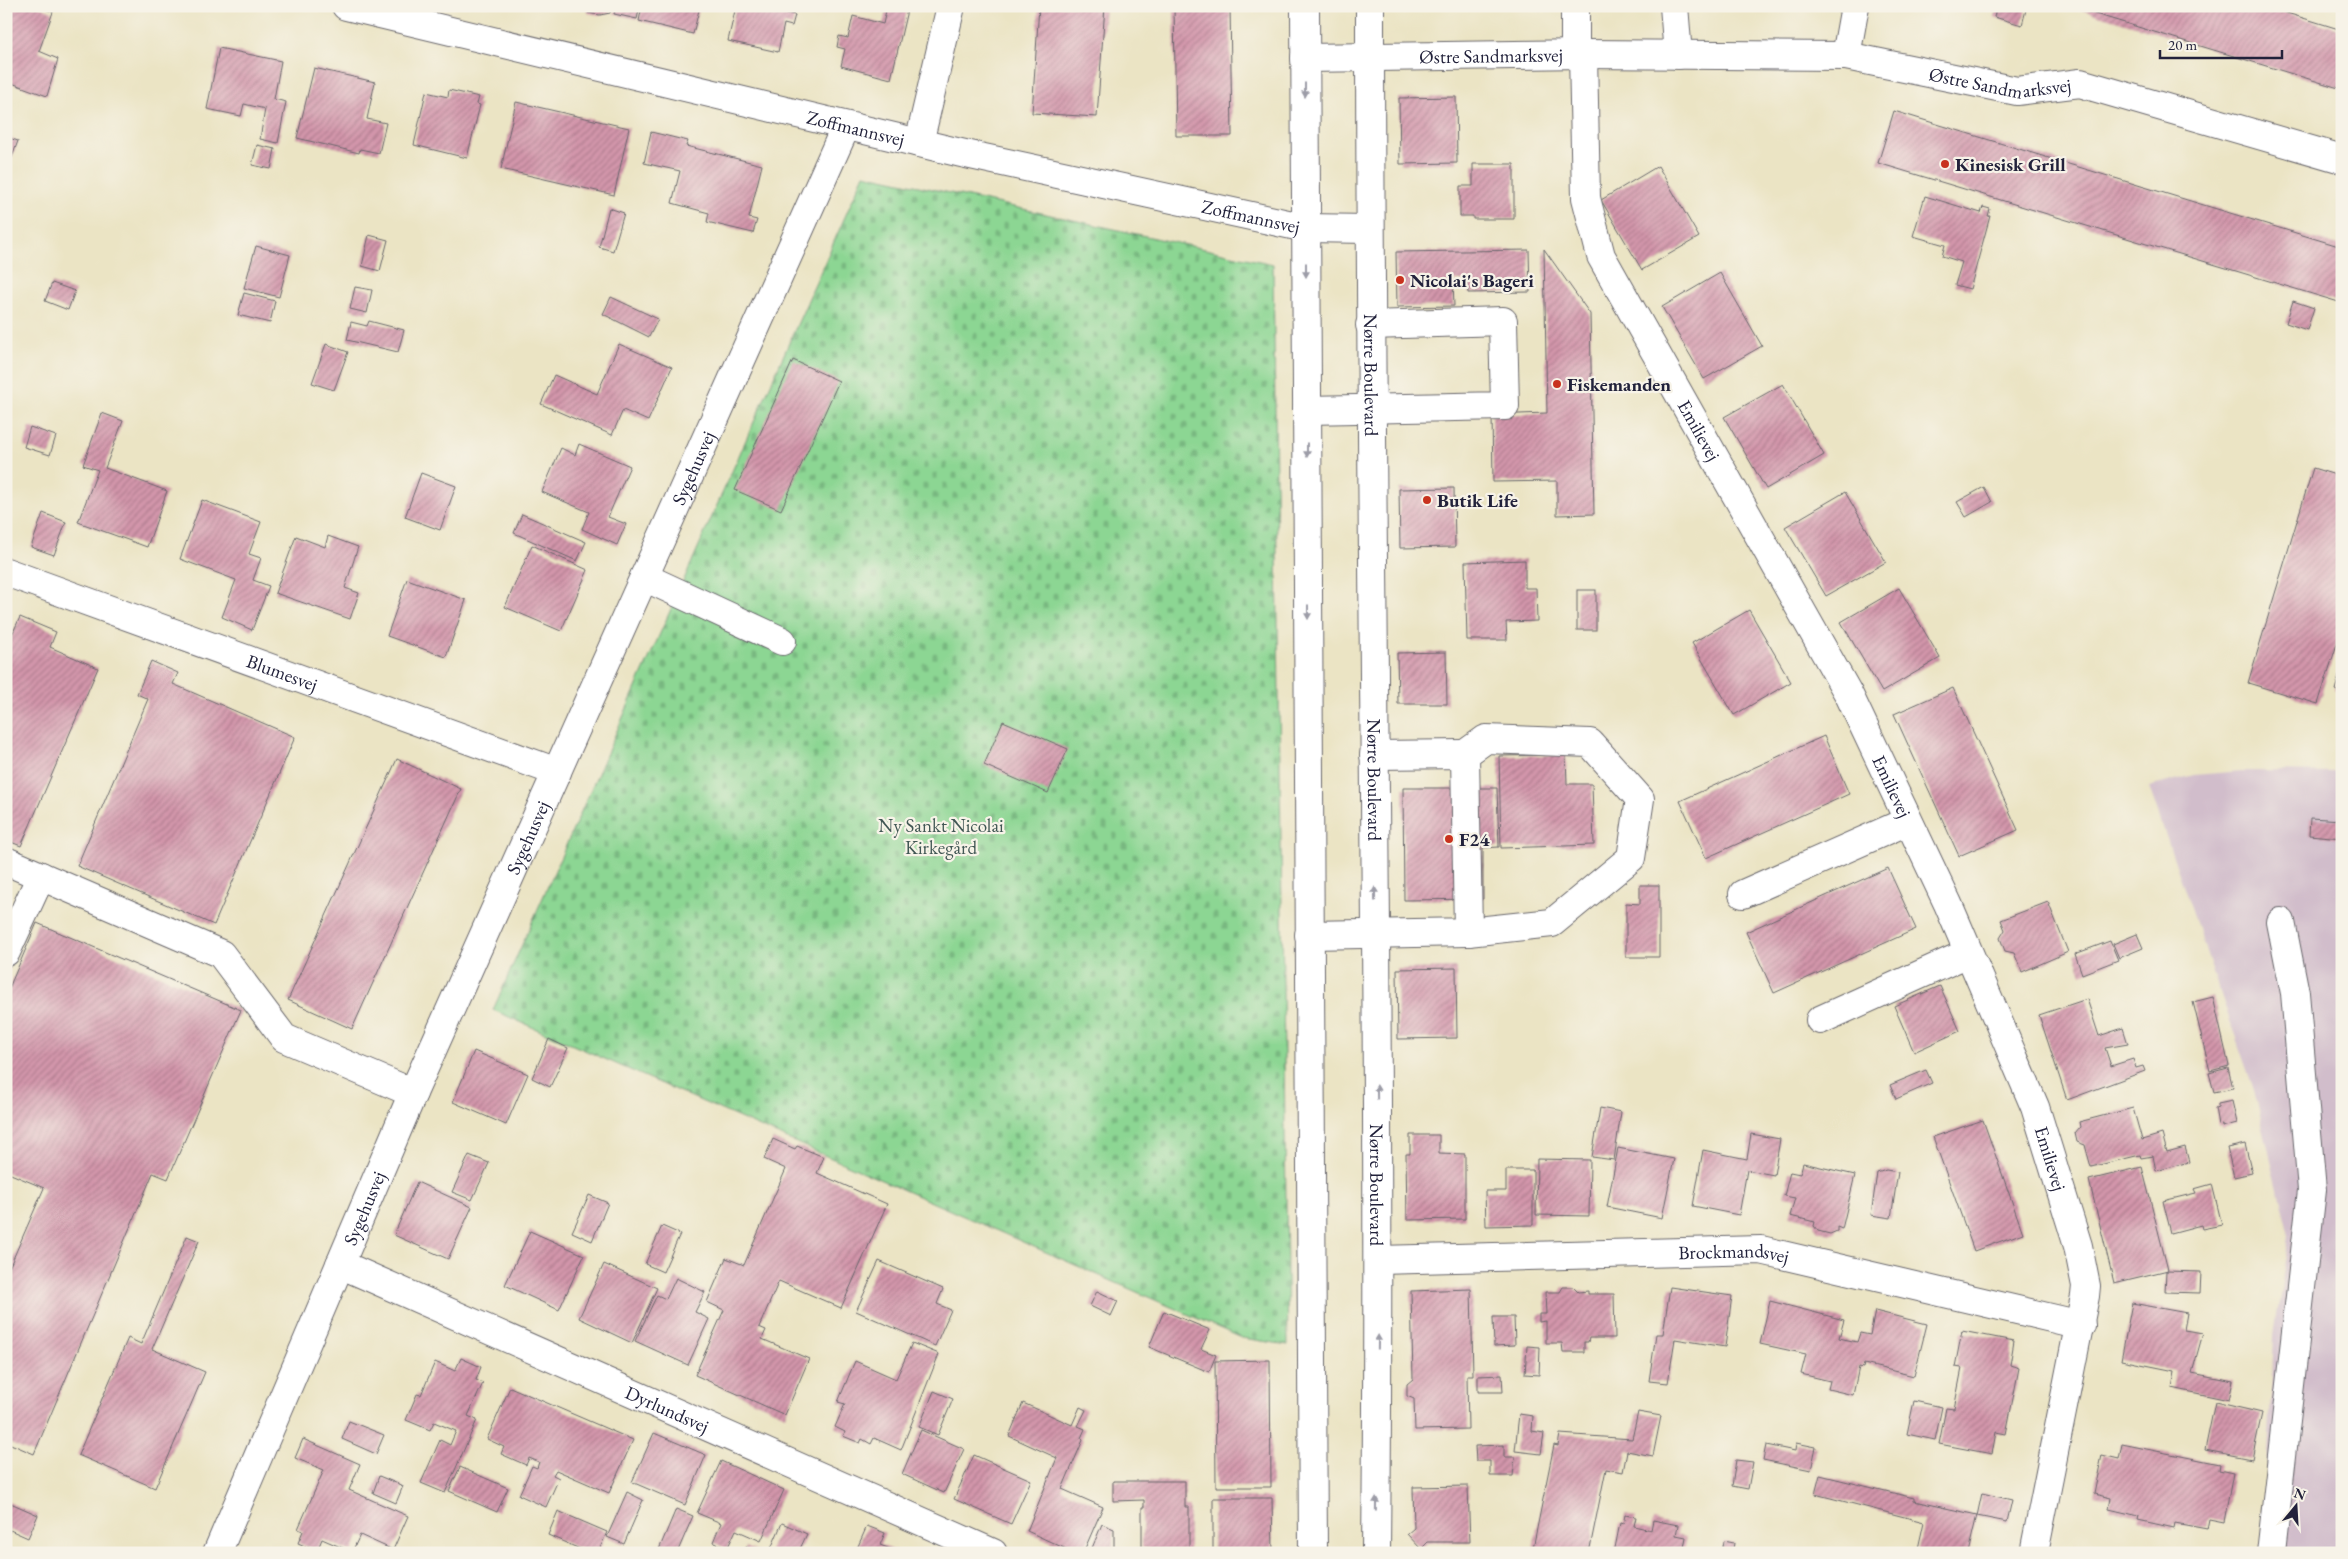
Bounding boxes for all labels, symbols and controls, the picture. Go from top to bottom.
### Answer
scale bar [2160,28,2283,60]
text: 20 m [2168,35,2197,54]
street label: Østre Sandmarksvej [1419,42,1563,69]
street label: Østre Sandmarksvej [1927,61,2073,105]
one-way arrow [1301,82,1309,98]
street label: Zoffmannsvej [804,105,907,152]
place label: Kinesisk Grill [1955,152,2066,177]
marker: Kinesisk Grill [1939,158,1951,170]
street label: Zoffmannsvej [1199,194,1302,239]
one-way arrow [1302,262,1310,278]
place label: Nicolai's Bageri [1410,268,1534,293]
marker: Nicolai's Bageri [1394,274,1406,286]
street label: Nørre Boulevard [1358,314,1384,437]
place label: Fiskemanden [1567,372,1671,397]
marker: Fiskemanden [1551,378,1563,390]
street label: Emilievej [1672,395,1726,465]
street label: Sygehusvej [666,427,721,509]
one-way arrow [1303,442,1311,458]
place label: Butik Life [1437,488,1518,513]
marker: Butik Life [1421,494,1433,506]
one-way arrow [1304,605,1312,621]
street label: Blumesvej [243,648,321,697]
street label: Nørre Boulevard [1361,719,1387,842]
street label: Emilievej [1866,751,1917,822]
street label: Sygehusvej [500,797,555,879]
park label: Ny Sankt Nicolai Kirkegård [878,813,1004,860]
place label: F24 [1459,827,1490,852]
marker: F24 [1443,833,1455,845]
one-way arrow [1371,886,1379,902]
one-way arrow [1373,1083,1381,1099]
street label: Emilievej [2029,1123,2072,1194]
street label: Nørre Boulevard [1364,1124,1389,1247]
street label: Sygehusvej [338,1167,391,1249]
street label: Brockmandsvej [1678,1238,1792,1269]
one-way arrow [1374,1333,1382,1349]
street label: Dyrlundsvej [621,1380,713,1439]
north arrow [2270,1482,2320,1532]
text: N [2292,1483,2309,1504]
one-way arrow [1372,1496,1380,1512]

